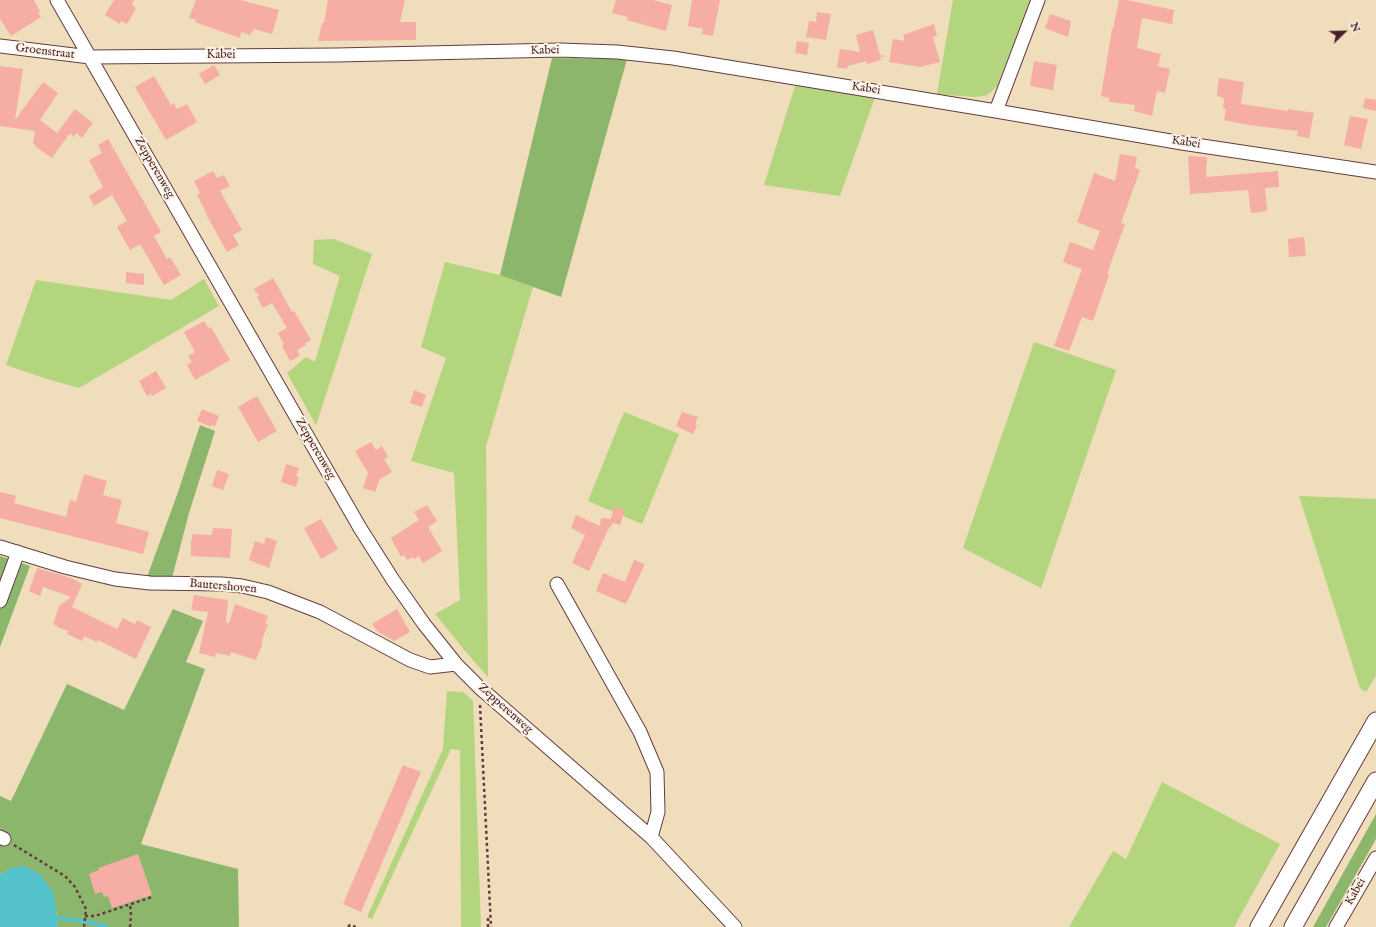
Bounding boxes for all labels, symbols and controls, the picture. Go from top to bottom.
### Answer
north arrow [1324,12,1364,52]
text: N [1347,20,1363,34]
street label: Groenstraat [15,41,75,63]
street label: Kabei [530,44,560,58]
street label: Kabei [207,49,235,63]
street label: Kabei [851,80,881,98]
street label: Kabei [1171,134,1201,152]
street label: Zepperenweg [131,135,177,201]
street label: Zepperenweg [292,416,338,482]
street label: Bautershoven [189,577,257,597]
street label: Zepperenweg [475,681,535,737]
street label: Kabei [1343,876,1369,908]

